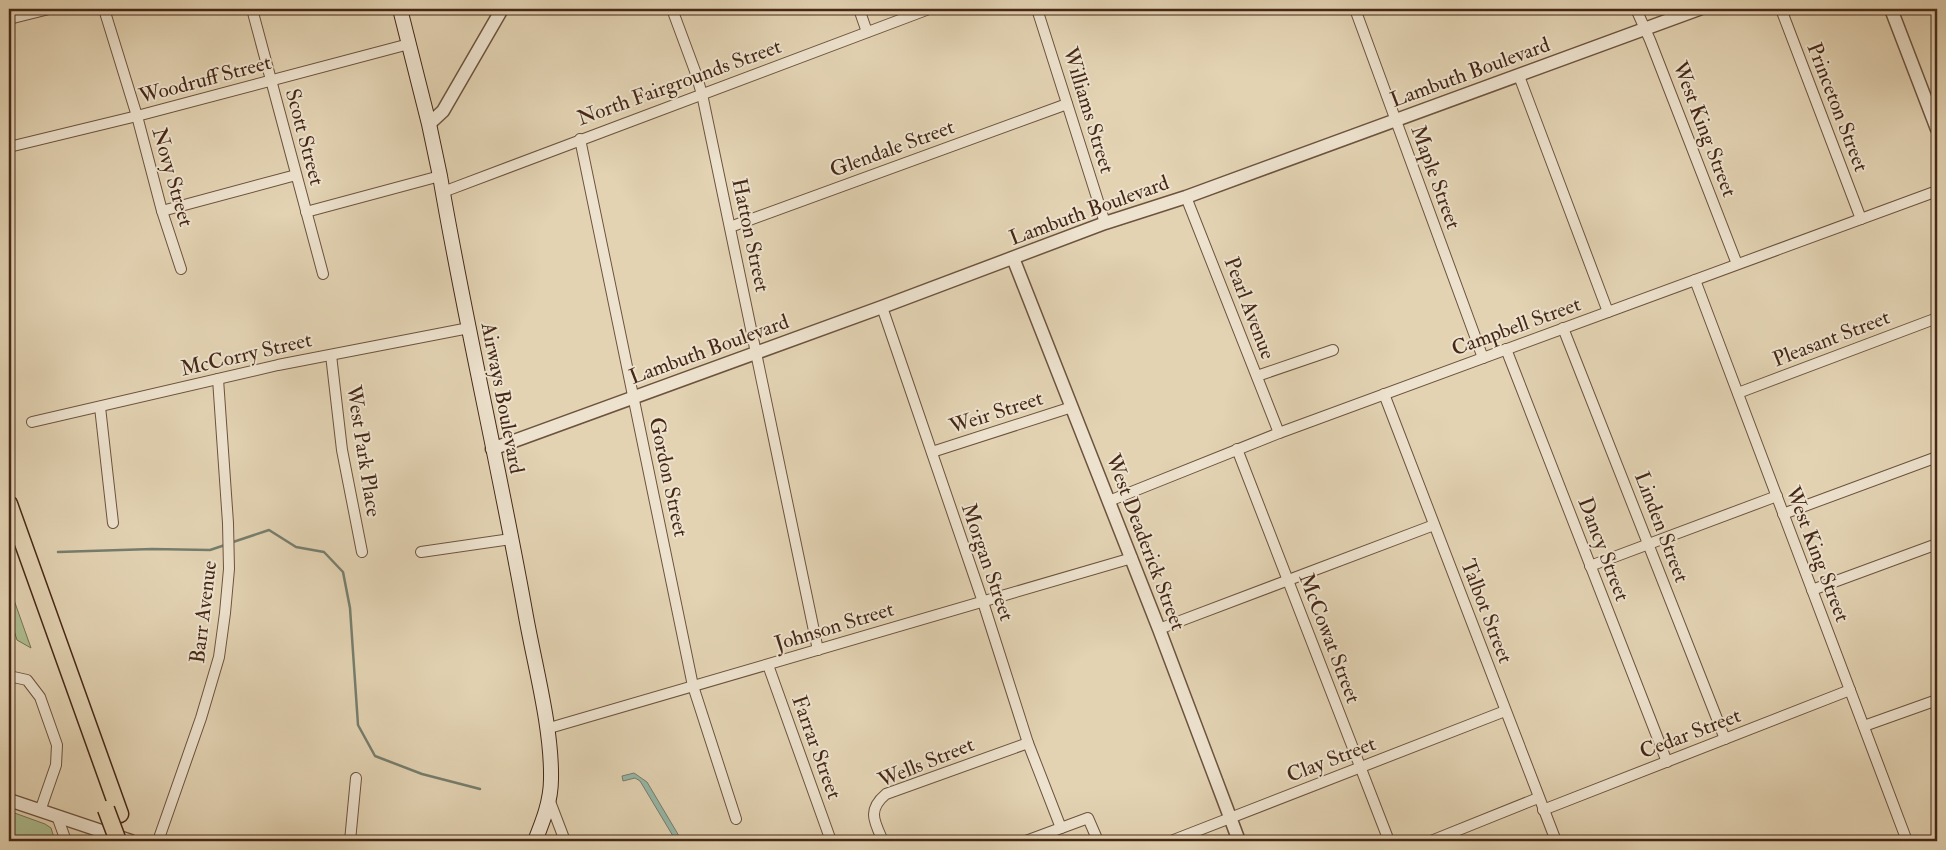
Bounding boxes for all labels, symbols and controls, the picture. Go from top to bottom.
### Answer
street label: Lambuth Boulevard [1387,31,1554,114]
street label: North Fairgrounds Street [573,33,785,132]
street label: Princeton Street [1801,39,1875,176]
street label: Williams Street [1056,43,1121,177]
street label: Woodruff Street [135,49,274,110]
street label: West King Street [1666,57,1743,201]
street label: Scott Street [279,86,330,189]
street label: Glendale Street [826,113,958,183]
street label: Maple Street [1404,122,1467,233]
street label: Novy Street [146,125,200,230]
street label: Lambuth Boulevard [1006,169,1173,252]
street label: Hatton Street [725,176,776,295]
street label: Pearl Avenue [1218,253,1281,363]
street label: Campbell Street [1448,291,1585,362]
street label: Pleasant Street [1769,304,1894,373]
street label: Lambuth Boulevard [626,308,793,391]
street label: Airways Boulevard [474,319,531,477]
street label: McCorry Street [178,326,315,383]
street label: West Park Place [340,382,387,519]
street label: Weir Street [945,385,1046,441]
street label: Gordon Street [643,415,694,540]
street label: West Deaderick Street [1099,449,1192,635]
street label: Linden Street [1628,468,1695,587]
street label: West King Street [1779,482,1856,626]
street label: Dancy Street [1571,493,1636,605]
street label: Morgan Street [955,500,1020,625]
street label: Talbot Street [1454,555,1519,667]
street label: Barr Avenue [184,559,223,665]
street label: McCowat Street [1292,569,1367,707]
street label: Johnson Street [770,596,897,658]
street label: Farrar Street [785,692,848,803]
street label: Cedar Street [1636,702,1745,765]
street label: Clay Street [1283,730,1380,789]
street label: Wells Street [873,731,978,794]

